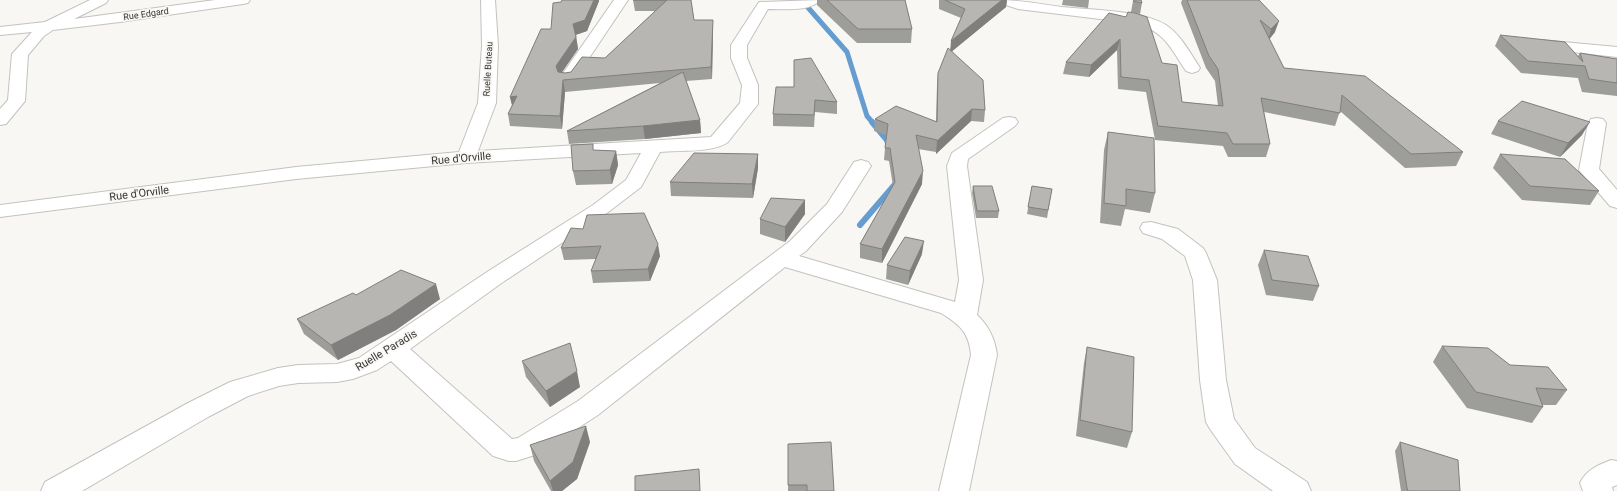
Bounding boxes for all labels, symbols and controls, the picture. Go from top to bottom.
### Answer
street label: Rue Edgard [123,6,169,22]
street label: Ruelle Buteau [482,41,494,97]
street label: Rue d'Orville [431,149,492,168]
street label: Rue d'Orville [108,183,170,204]
street label: Ruelle Paradis [353,327,420,374]

